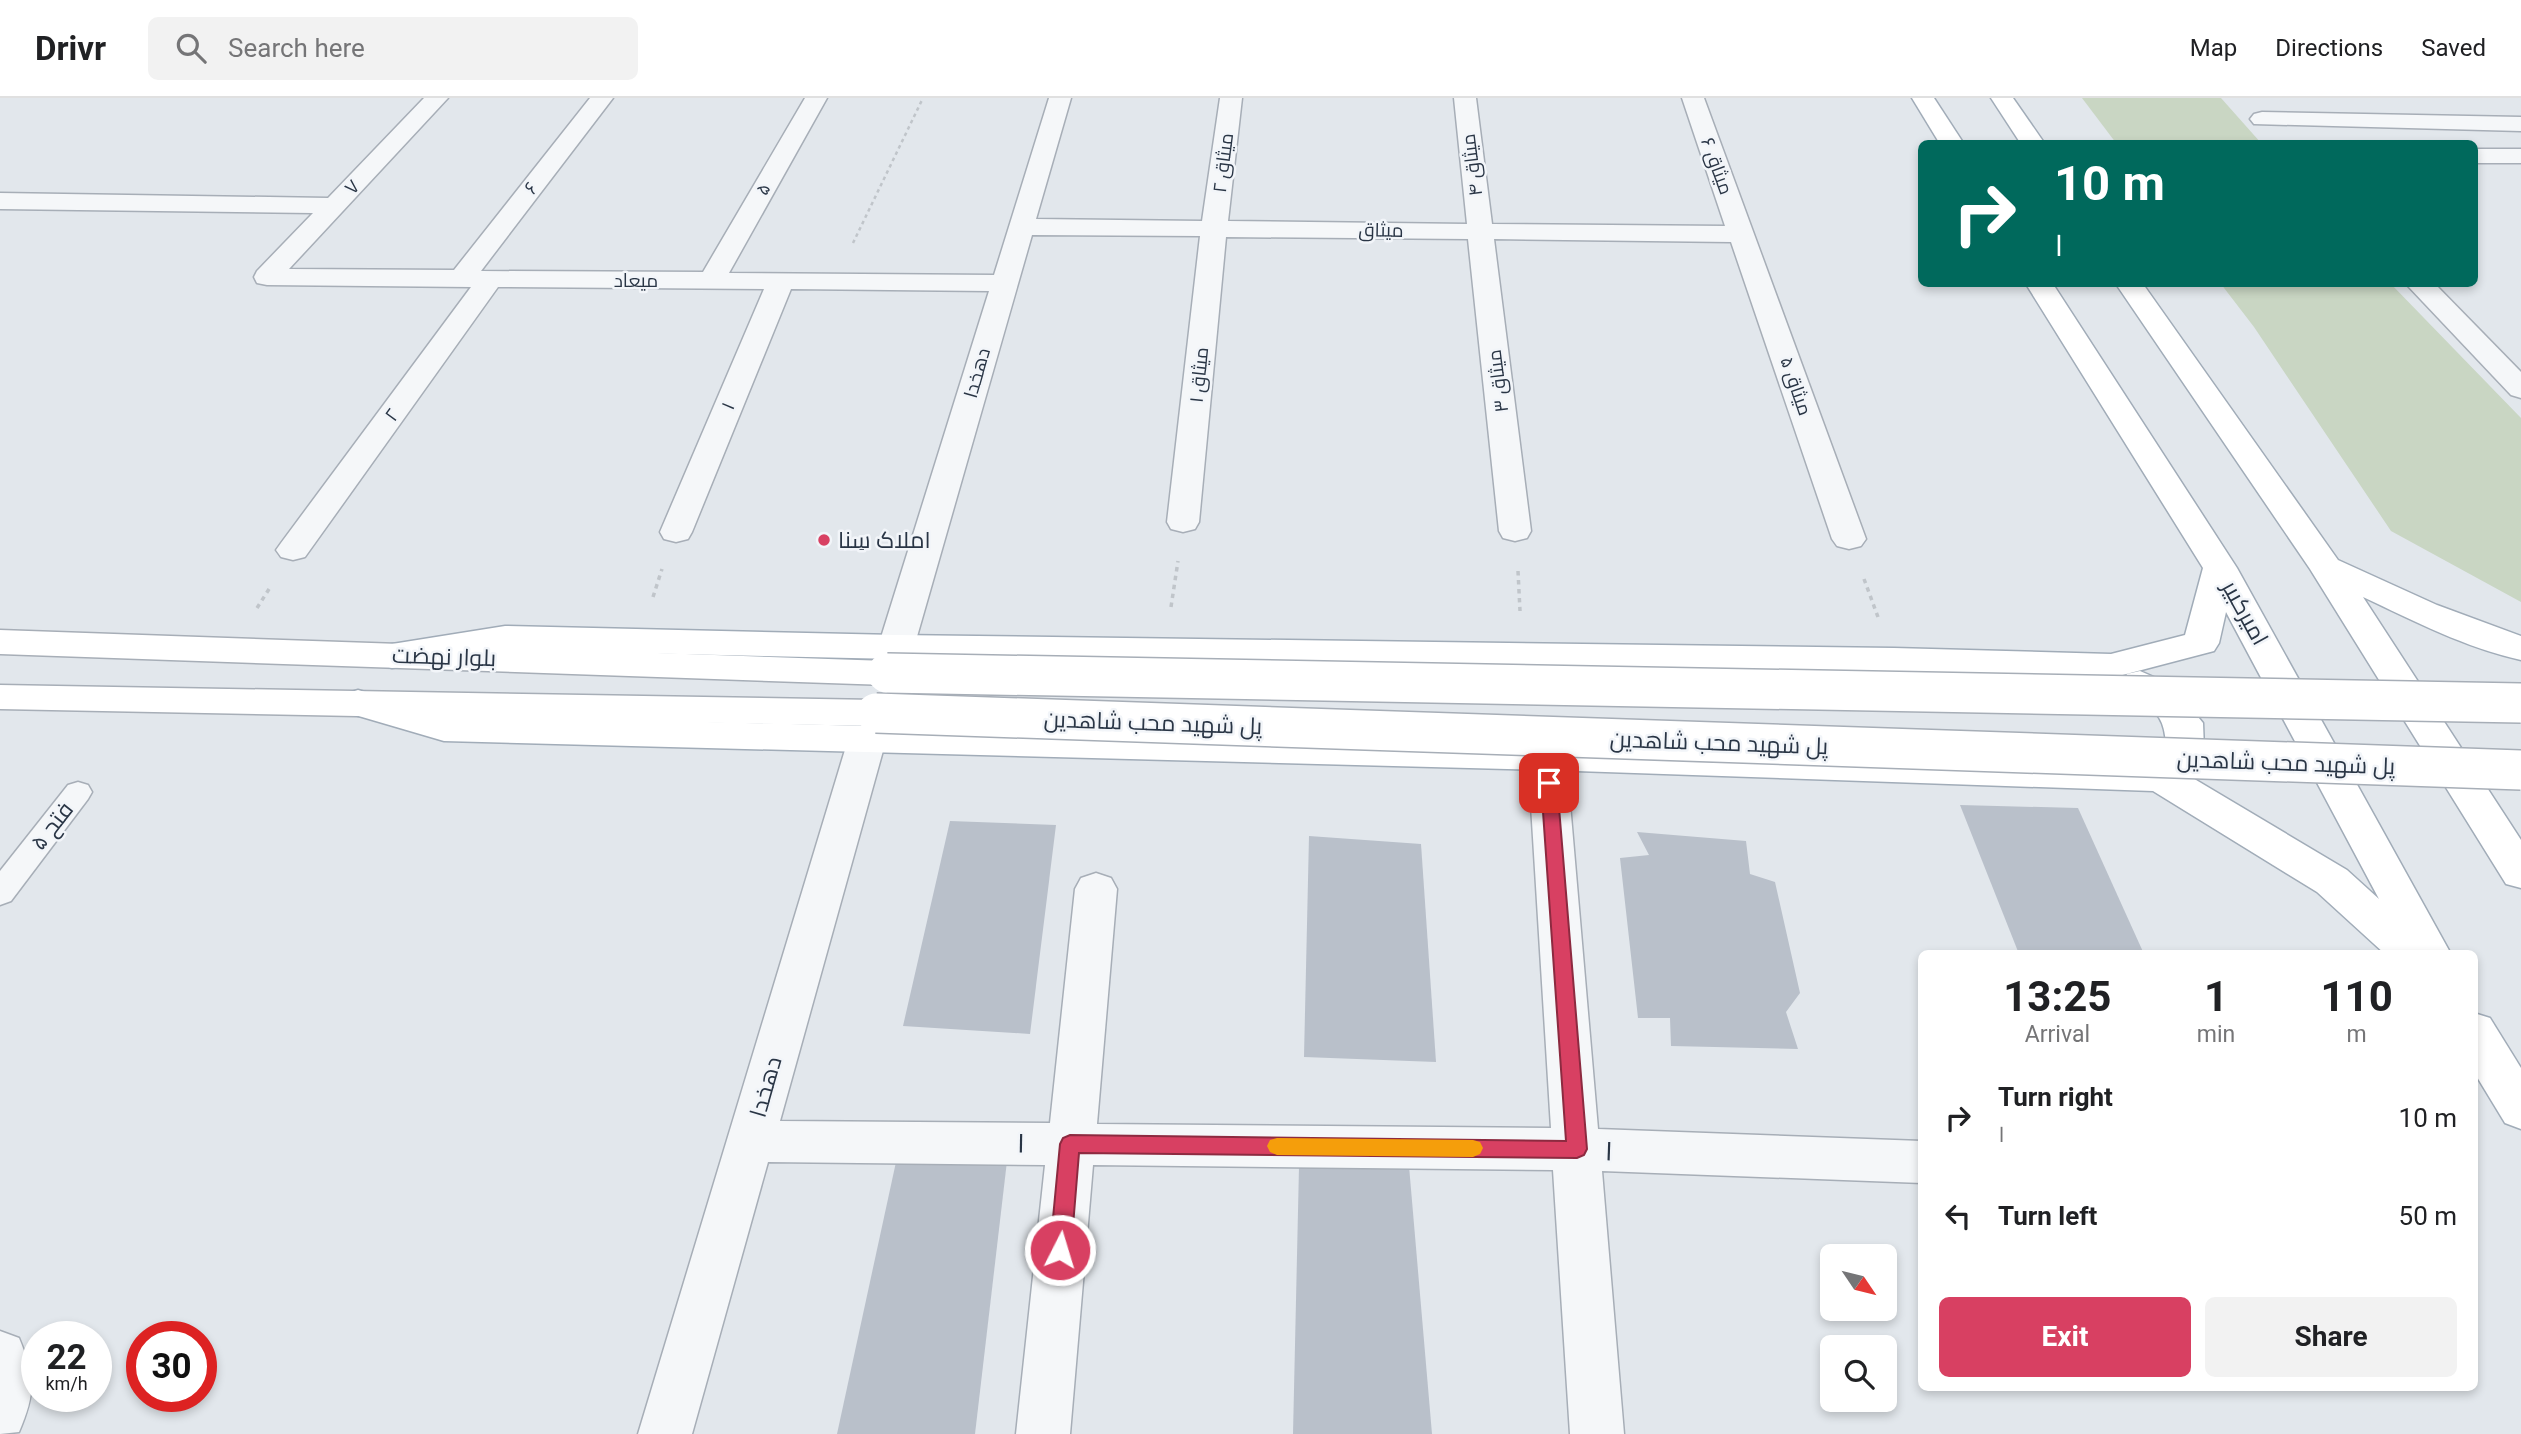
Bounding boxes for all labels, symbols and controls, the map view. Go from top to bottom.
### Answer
search box [148,17,638,80]
text: Drivr [35,29,106,68]
icon: search [172,29,210,67]
text: Search here [228,33,365,63]
text: Map [2190,34,2237,62]
text: Directions [2275,34,2383,62]
text: Saved [2421,34,2486,62]
street label: میثاق ۲ [1208,132,1239,194]
street label: میثاق ۴ [1457,132,1488,198]
street label: میثاق ۶ [1695,134,1738,198]
text: 10 m [2054,155,2165,212]
icon: right [1939,168,2030,259]
street label: ۷ [340,175,365,199]
street label: ۶ [519,177,543,199]
street label: ۵ [750,179,776,199]
street label: میثاق [1358,218,1404,243]
text: ۱ [2054,226,2064,264]
street label: میعاد [614,269,658,292]
street label: دهخدا [959,345,995,401]
street label: میثاق ۱ [1185,346,1214,404]
street label: میثاق ۳ [1483,348,1514,414]
street label: میثاق ۵ [1774,354,1817,419]
street label: ۱ [716,399,740,413]
street label: ۲ [380,404,404,426]
place label: املاک سِنا [838,527,931,554]
marker: املاک سِنا [816,532,832,548]
street label: امیرکبیر [2215,574,2274,650]
street label: بلوار نهضت [391,642,497,672]
street label: پل شهید محب شاهدین [1043,706,1263,741]
street label: پل شهید محب شاهدین [1609,726,1829,761]
street label: پل شهید محب شاهدین [2176,746,2396,781]
pin [1519,753,1579,813]
icon: arrive [1530,764,1568,802]
street label: ۵ فتح [25,797,81,857]
text: 13:25 [2003,972,2111,1021]
text: 1 [2204,972,2228,1021]
text: 110 [2320,972,2393,1021]
text: Arrival [2025,1021,2090,1048]
text: min [2197,1021,2235,1048]
text: m [2347,1021,2367,1048]
street label: دهخدا [745,1054,787,1120]
text: Turn right [1998,1082,2113,1112]
icon: right [1939,1099,1977,1137]
text: 10 m [2399,1103,2457,1133]
text: ۱ [1998,1121,2005,1148]
street label: ۱ [1016,1126,1026,1160]
street label: ۱ [1604,1134,1614,1168]
icon: left [1939,1197,1977,1235]
text: Turn left [1998,1201,2097,1231]
text: 50 m [2399,1201,2457,1231]
position arrow [1023,1213,1097,1287]
north arrow [1820,1244,1897,1321]
map controls [1820,1244,1897,1412]
button: Exit [1939,1297,2191,1377]
button: Share [2205,1297,2457,1377]
speed limit sign: 30 [126,1321,217,1412]
button: search [1820,1335,1897,1412]
text: 22 [46,1337,87,1378]
text: km/h [45,1373,88,1394]

